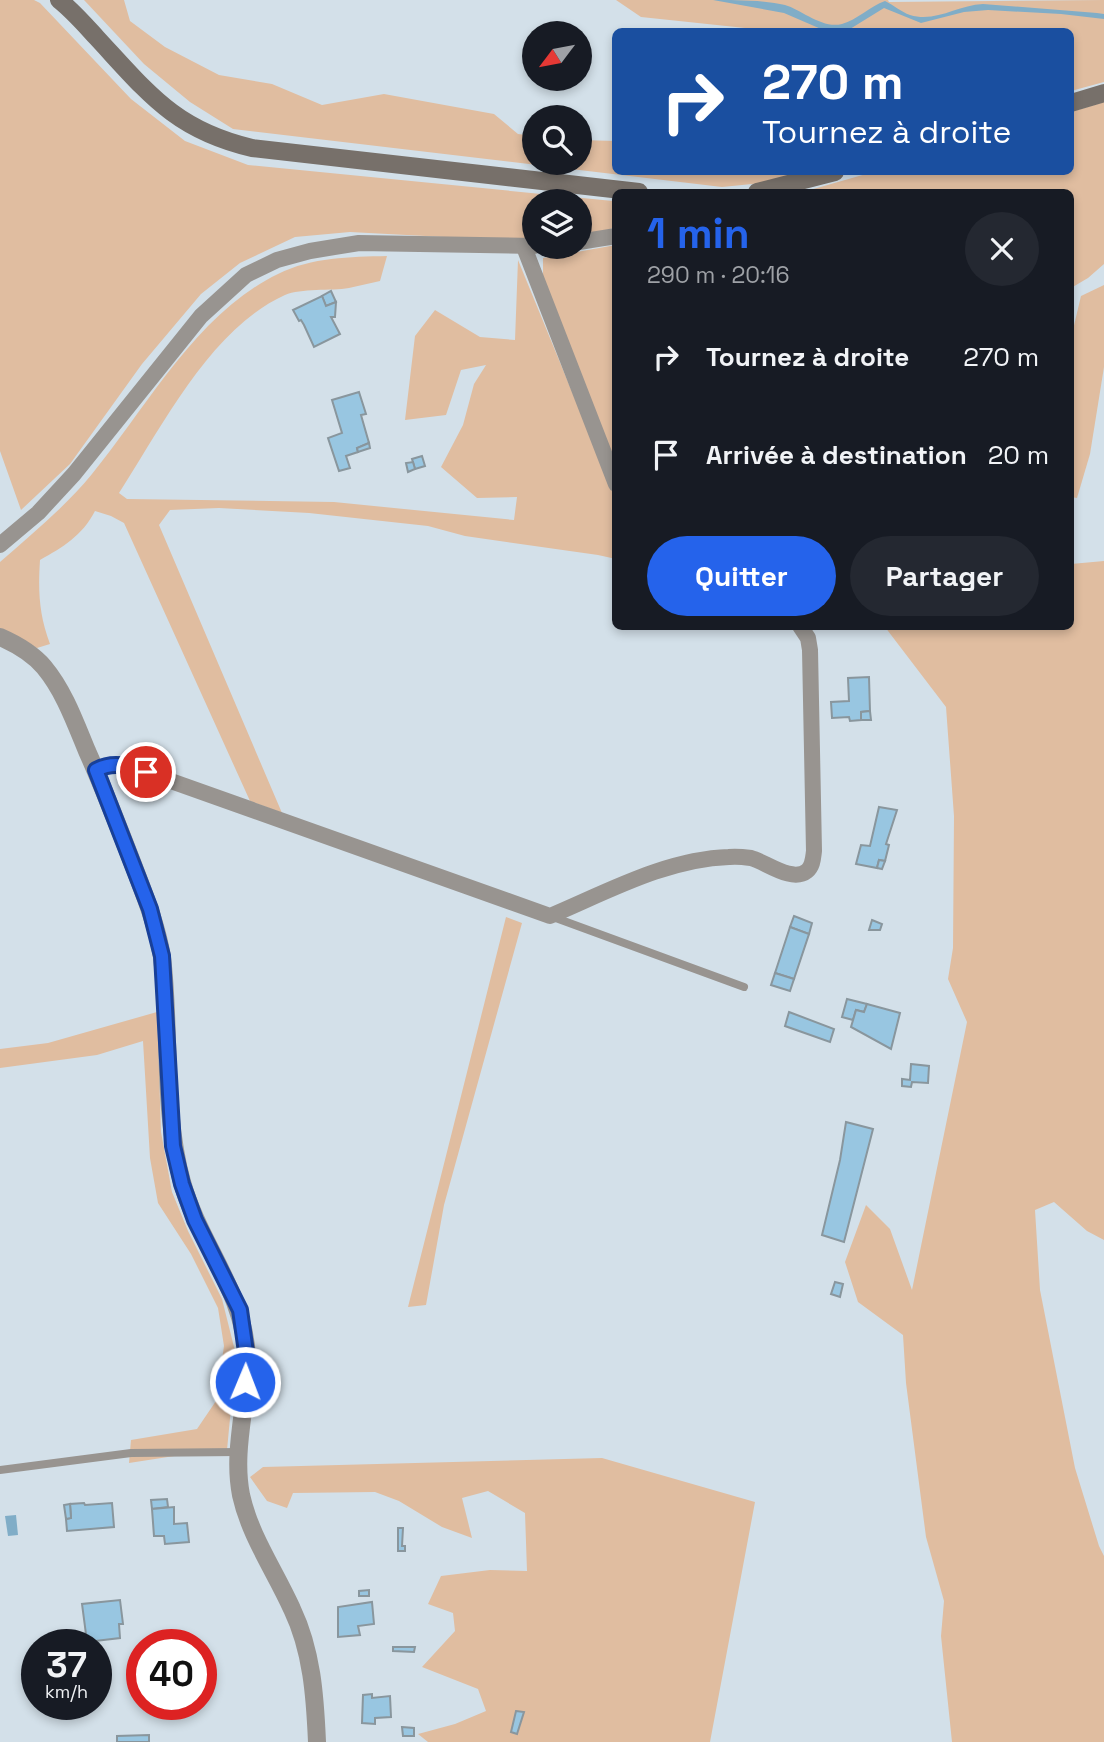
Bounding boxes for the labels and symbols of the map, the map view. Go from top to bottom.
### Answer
north arrow [522,21,592,91]
pin [116,742,176,802]
position arrow [208,1345,282,1419]
speed limit sign: 40 [126,1629,217,1720]

